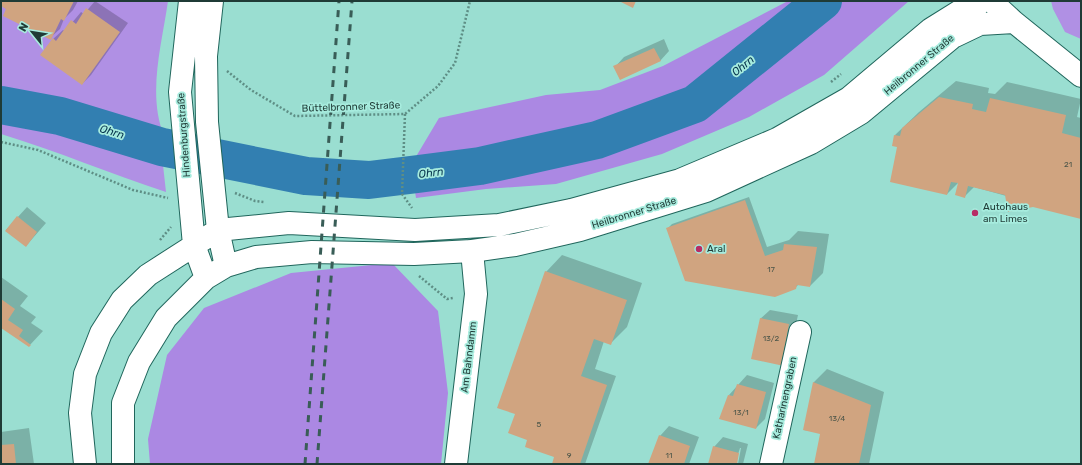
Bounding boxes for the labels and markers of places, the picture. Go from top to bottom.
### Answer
place label: Autohaus am Limes [983,201,1028,225]
marker: Autohaus am Limes [970,208,980,218]
place label: Aral [707,243,725,255]
marker: Aral [694,244,704,254]

